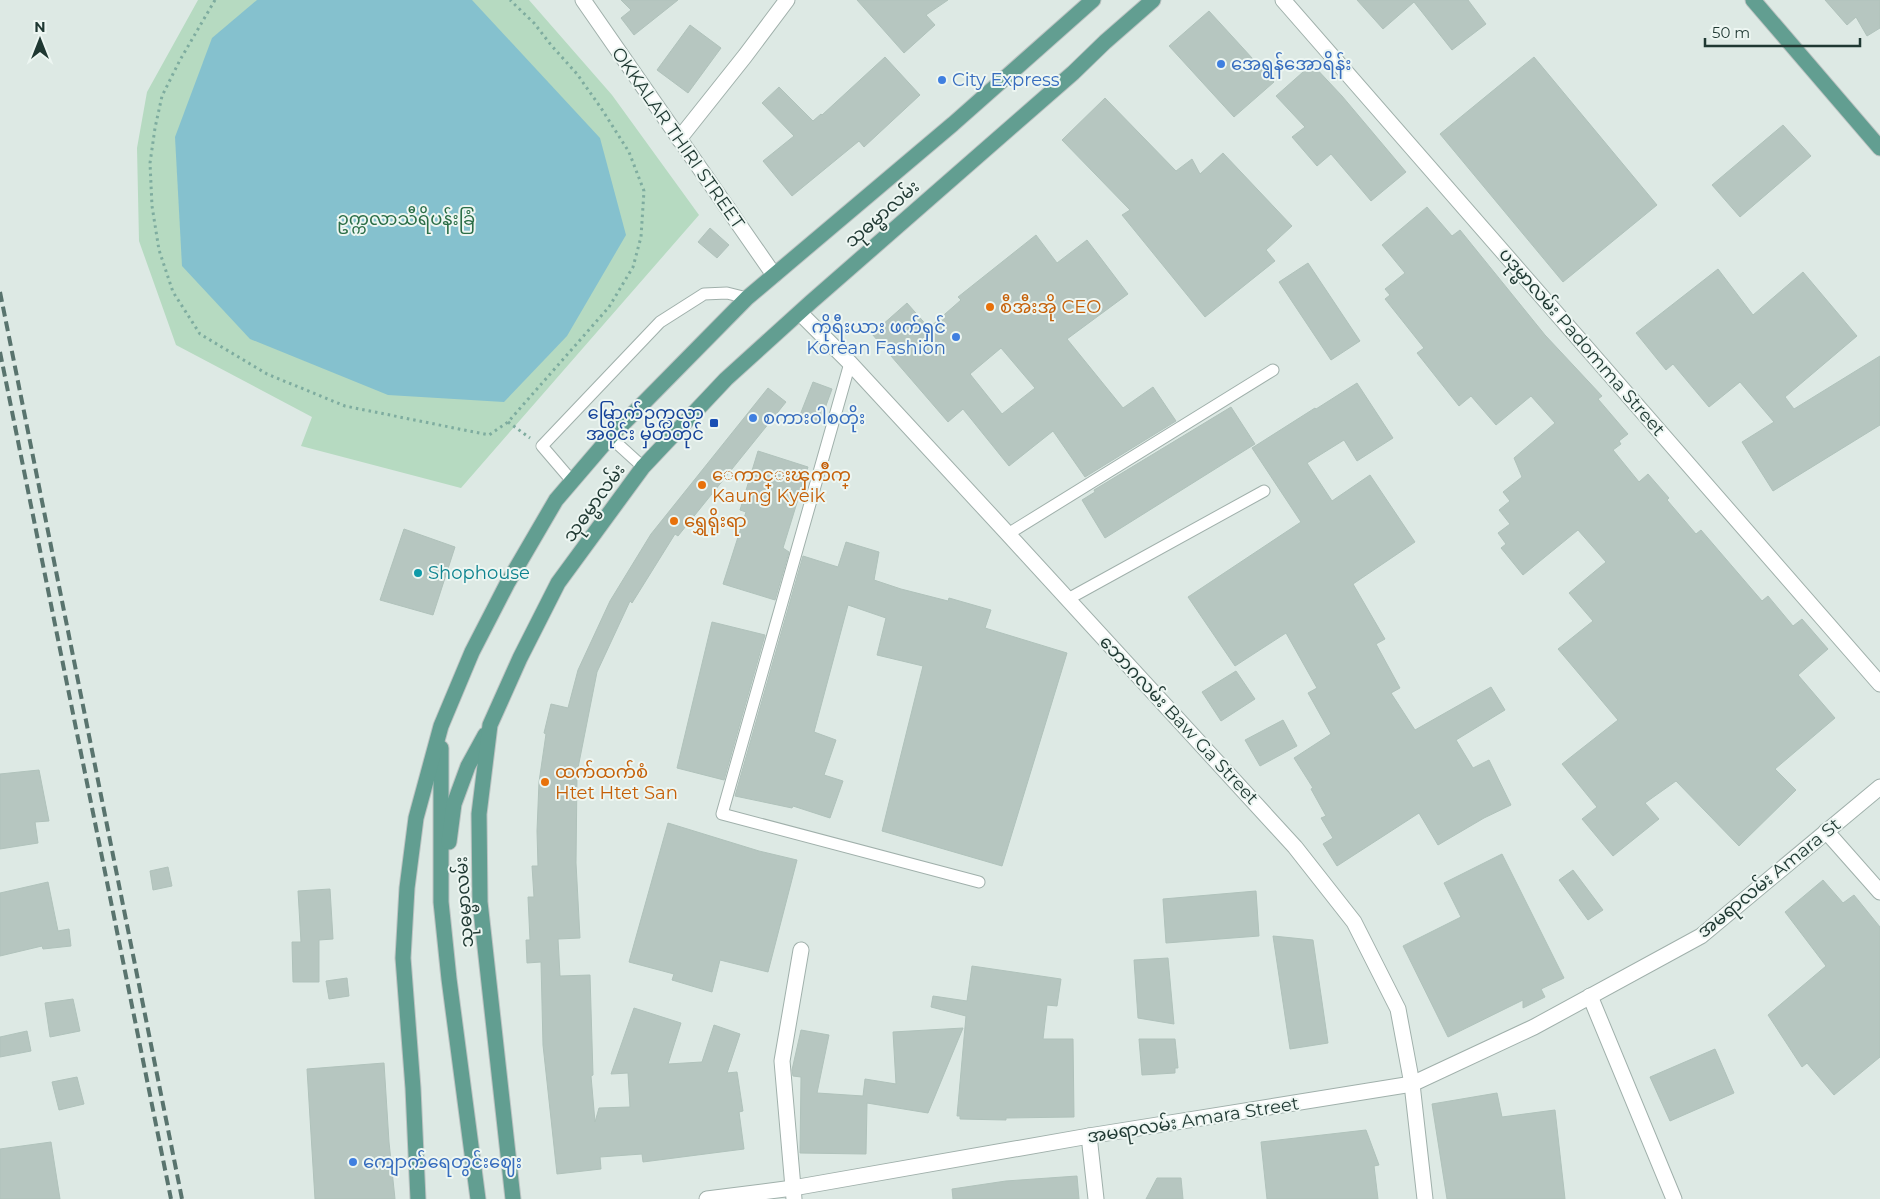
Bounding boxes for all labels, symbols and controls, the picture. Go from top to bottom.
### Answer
north arrow [15,15,65,65]
scale bar [1705,15,1860,47]
text: N [34,18,46,36]
text: 50 m [1712,23,1750,42]
street label: OKKALAR THIRI STREET [607,43,750,234]
place label: အေရွန်အောရိန်း [1231,50,1351,79]
marker: အေရွန်အောရိန်း [1215,58,1227,70]
place label: City Express [952,69,1060,91]
marker: City Express [936,74,948,86]
street label: သုဓမ္မာလမ်း [839,174,927,256]
park label: ဥက္ကလာသီရိပန်းခြံ [337,205,475,234]
street label: ပဒုမ္မာလမ်း Padomma Street [1491,242,1671,443]
place label: စီအီးအို CEO [1000,293,1101,322]
marker: စီအီးအို CEO [984,301,996,313]
place label: ကိုရီးယား ဖက်ရှင် Korean Fashion [806,313,946,359]
marker: ကိုရီးယား ဖက်ရှင် Korean Fashion [950,331,962,343]
place label: မြောက်ဥက္ကလာ အဝိုင်း မှတ်တိုင် [586,400,704,449]
place label: စကားဝါစတိုး [763,404,865,433]
marker: စကားဝါစတိုး [747,412,759,424]
marker: မြောက်ဥက္ကလာ အဝိုင်း မှတ်တိုင် [708,417,720,429]
street label: သုဓမ္မာလမ်း [557,458,633,549]
place label: ေကာင္းၾကိဳက္ Kaung Kyeik [712,461,851,507]
marker: ေကာင္းၾကိဳက္ Kaung Kyeik [696,479,708,491]
place label: ရွှေရိုးရာ [684,507,747,536]
marker: ရွှေရိုးရာ [668,515,680,527]
place label: Shophouse [428,562,530,584]
marker: Shophouse [412,567,424,579]
street label: ဘောဂလမ်း Baw Ga Street [1095,630,1265,809]
place label: ထက်ထက်စံ Htet Htet San [555,759,678,804]
marker: ထက်ထက်စံ Htet Htet San [539,776,551,788]
street label: အမရာလမ်း Amara St [1692,812,1848,946]
street label: သုဓမ္မာလမ်း [448,855,483,949]
street label: အမရာလမ်း Amara Street [1085,1090,1301,1152]
place label: ကျောက်ရေတွင်းဈေး [363,1149,522,1177]
marker: ကျောက်ရေတွင်းဈေး [347,1156,359,1168]

